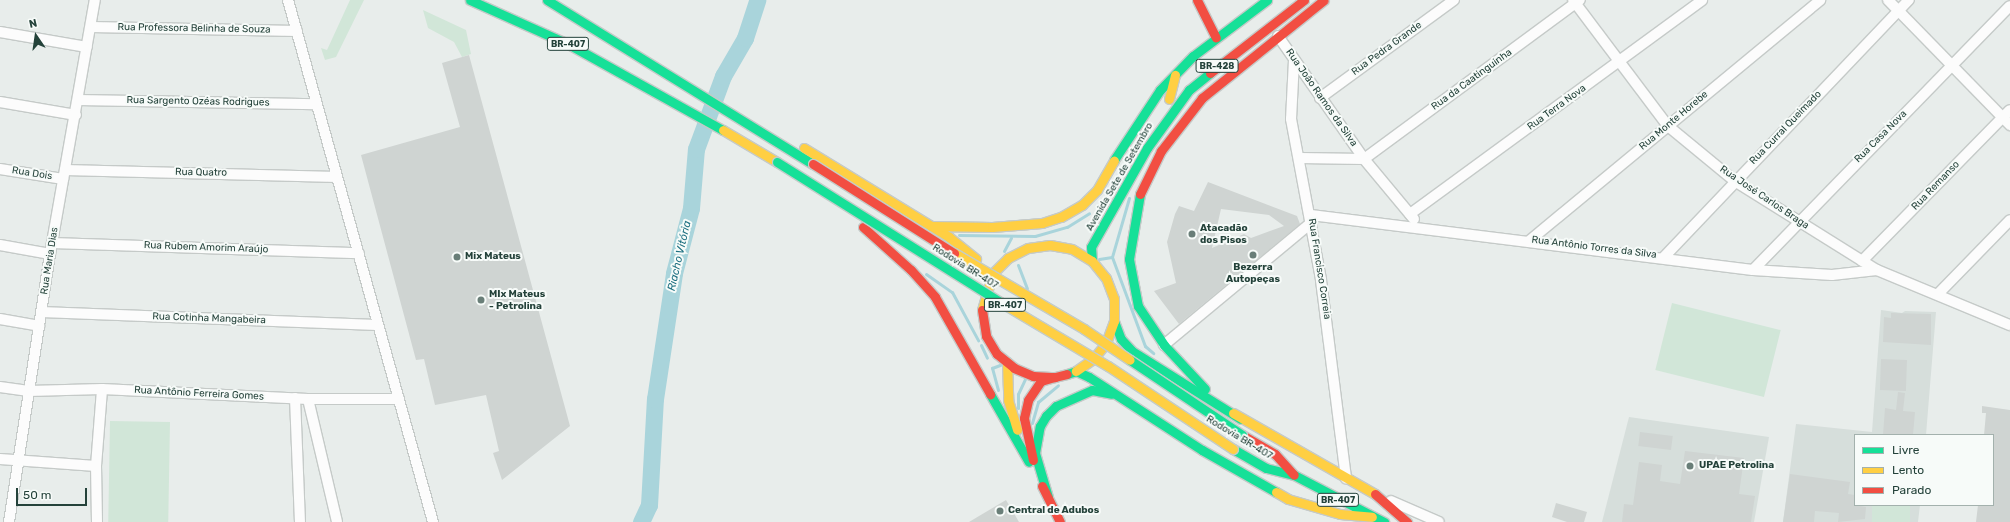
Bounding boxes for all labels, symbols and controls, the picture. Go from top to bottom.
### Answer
north arrow [16,16,56,56]
text: N [28,17,39,31]
street label: Rua Pedra Grande [1350,20,1424,78]
street label: Rua Professora Belinha de Souza [117,22,271,36]
road number: BR-407 [546,37,590,51]
street label: Rua João Ramos da Silva [1283,47,1359,149]
street label: Rua da Caatinguinha [1429,47,1515,113]
road number: BR-428 [1195,59,1239,73]
street label: Rua Terra Nova [1525,83,1589,133]
street label: Rua Monte Horebe [1637,89,1711,153]
street label: Rua Curral Queimado [1748,89,1824,167]
street label: Rua Sargento Ozéas Rodrigues [126,95,270,109]
street label: Rua Casa Nova [1852,108,1910,166]
street label: Avenida Sete de Setembro [1084,121,1156,233]
street label: Rua Remanso [1909,159,1963,213]
street label: Rua José Carlos Braga [1717,164,1811,232]
street label: Rua Dois [11,165,53,183]
street label: Rua Quatro [175,167,227,179]
street label: Rua Francisco Correia [1305,218,1333,320]
water label: Riacho Vitória [665,220,695,292]
place label: Atacadão dos Pisos [1200,222,1248,246]
street label: Rua Maria Dias [39,226,61,296]
marker: Atacadão dos Pisos [1187,229,1197,239]
street label: Rua Antônio Torres da Silva [1530,234,1658,262]
street label: Rua Rubem Amorim Araújo [143,240,269,256]
street label: Rodovia BR-407 [930,242,1000,292]
marker: Bezerra Autopeças [1248,250,1258,260]
place label: Mix Mateus [465,251,521,263]
marker: Mix Mateus [452,252,462,262]
place label: Bezerra Autopeças [1226,261,1280,284]
place label: MIx Mateus - Petrolina [489,288,545,312]
marker: MIx Mateus - Petrolina [476,295,486,305]
road number: BR-407 [983,298,1027,312]
street label: Rua Cotinha Mangabeira [152,311,266,327]
street label: Rua Antônio Ferreira Gomes [134,385,264,403]
street label: Rodovia BR-407 [1204,413,1274,463]
legend [1854,434,1994,506]
text: Livre [1892,443,1919,457]
marker: UPAE Petrolina [1684,460,1696,472]
place label: UPAE Petrolina [1699,460,1774,472]
text: Lento [1892,463,1924,477]
scale bar [18,480,89,506]
text: Parado [1892,483,1931,497]
text: 50 m [23,488,51,502]
road number: BR-407 [1316,493,1360,507]
place label: Central de Adubos [1008,505,1099,517]
marker: Central de Adubos [995,506,1005,516]

